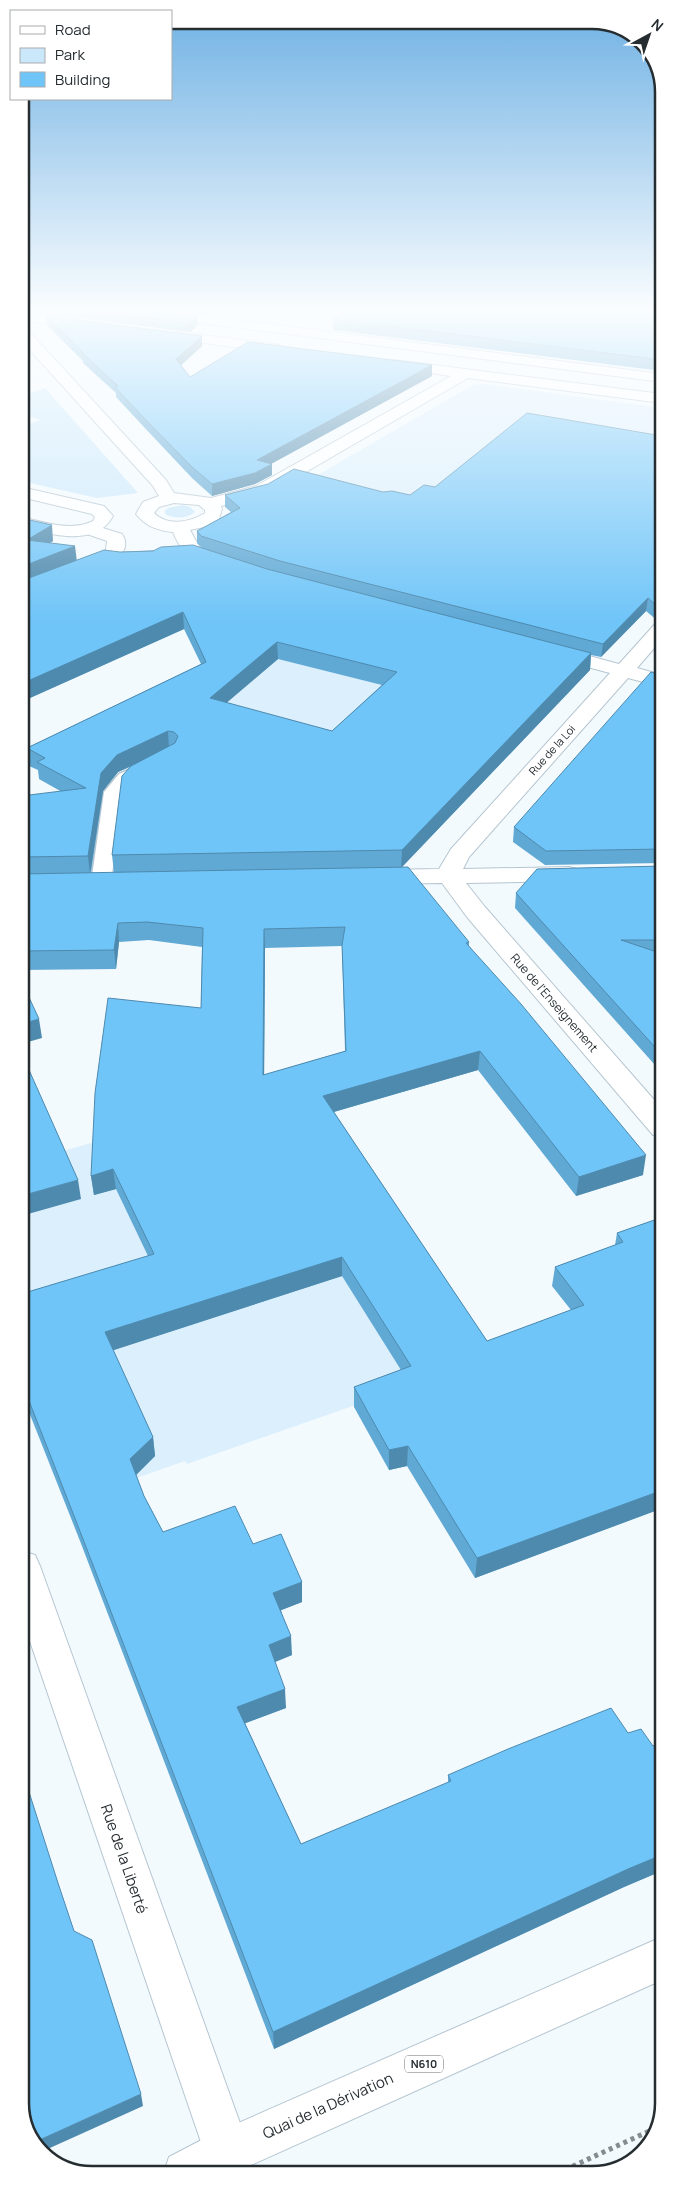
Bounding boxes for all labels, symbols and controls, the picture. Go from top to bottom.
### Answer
legend [10,10,172,100]
north arrow [624,10,674,60]
text: N [648,14,668,35]
text: Road [55,19,91,40]
text: Park [55,44,85,65]
text: Building [55,69,110,90]
street label: Rue de la Loi [525,721,578,778]
street label: Rue de l'Enseignement [507,950,602,1056]
street label: Rue de la Liberté [96,1801,153,1917]
road number: N610 [405,2056,443,2072]
street label: Quai de la Dérivation [259,2067,396,2144]

